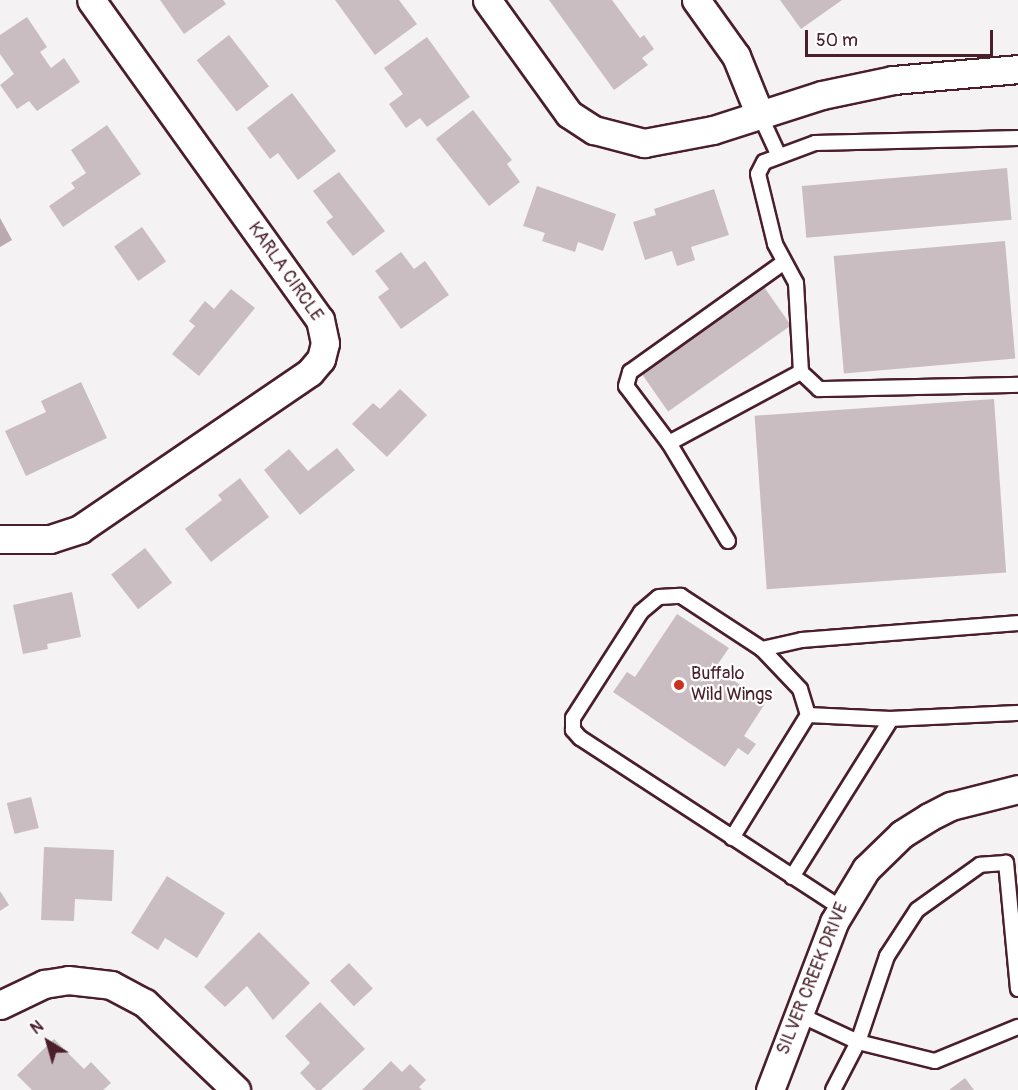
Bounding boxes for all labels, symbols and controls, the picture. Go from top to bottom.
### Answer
scale bar [808,18,996,56]
text: 50 m [816,29,858,52]
street label: KARLA CIRCLE [243,218,327,326]
place label: Buffalo Wild Wings [691,664,772,706]
marker: Buffalo Wild Wings [672,678,686,692]
street label: SILVER CREEK DRIVE [773,900,853,1058]
north arrow [18,1012,78,1072]
text: N [27,1016,48,1039]

